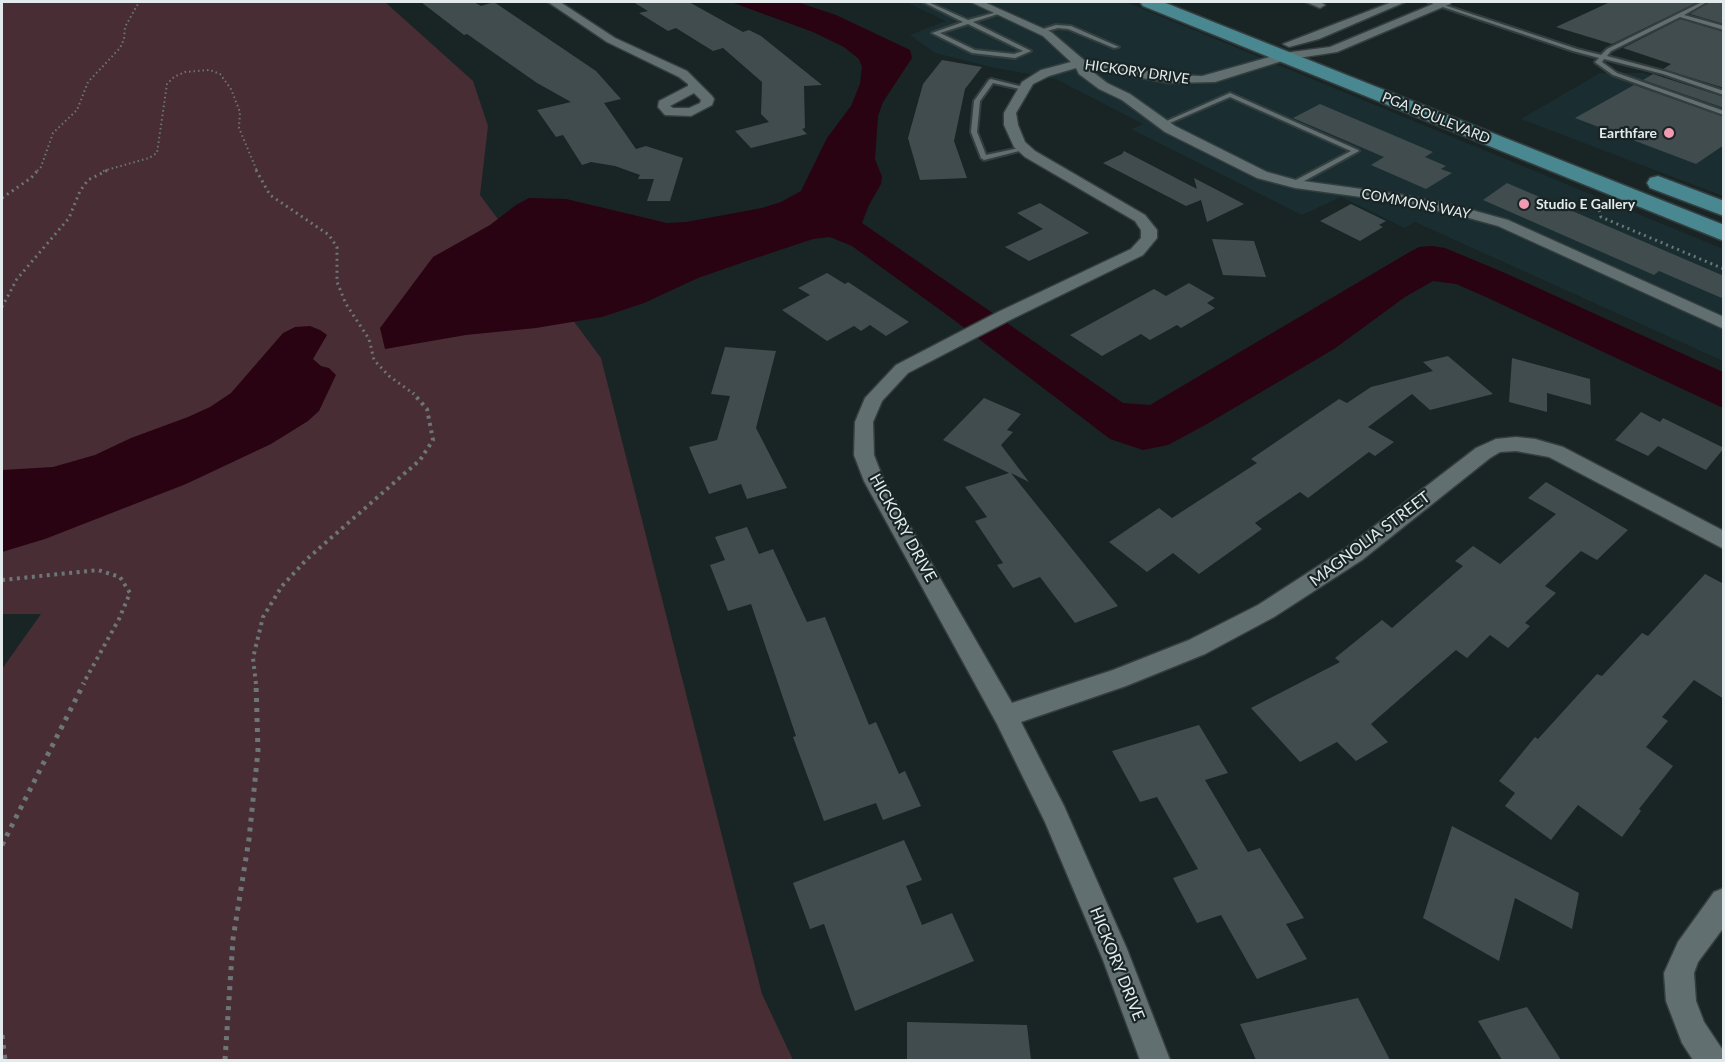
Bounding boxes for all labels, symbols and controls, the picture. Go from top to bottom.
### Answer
street label: HICKORY DRIVE [1084,56,1190,88]
street label: PGA BOULEVARD [1380,89,1492,147]
place label: Earthfare [1599,125,1657,141]
marker: Earthfare [1662,126,1676,140]
street label: COMMONS WAY [1360,185,1472,223]
place label: Studio E Gallery [1536,196,1635,212]
marker: Studio E Gallery [1517,197,1531,211]
street label: HICKORY DRIVE [865,471,941,585]
street label: MAGNOLIA STREET [1306,487,1434,591]
street label: HICKORY DRIVE [1086,905,1148,1023]

